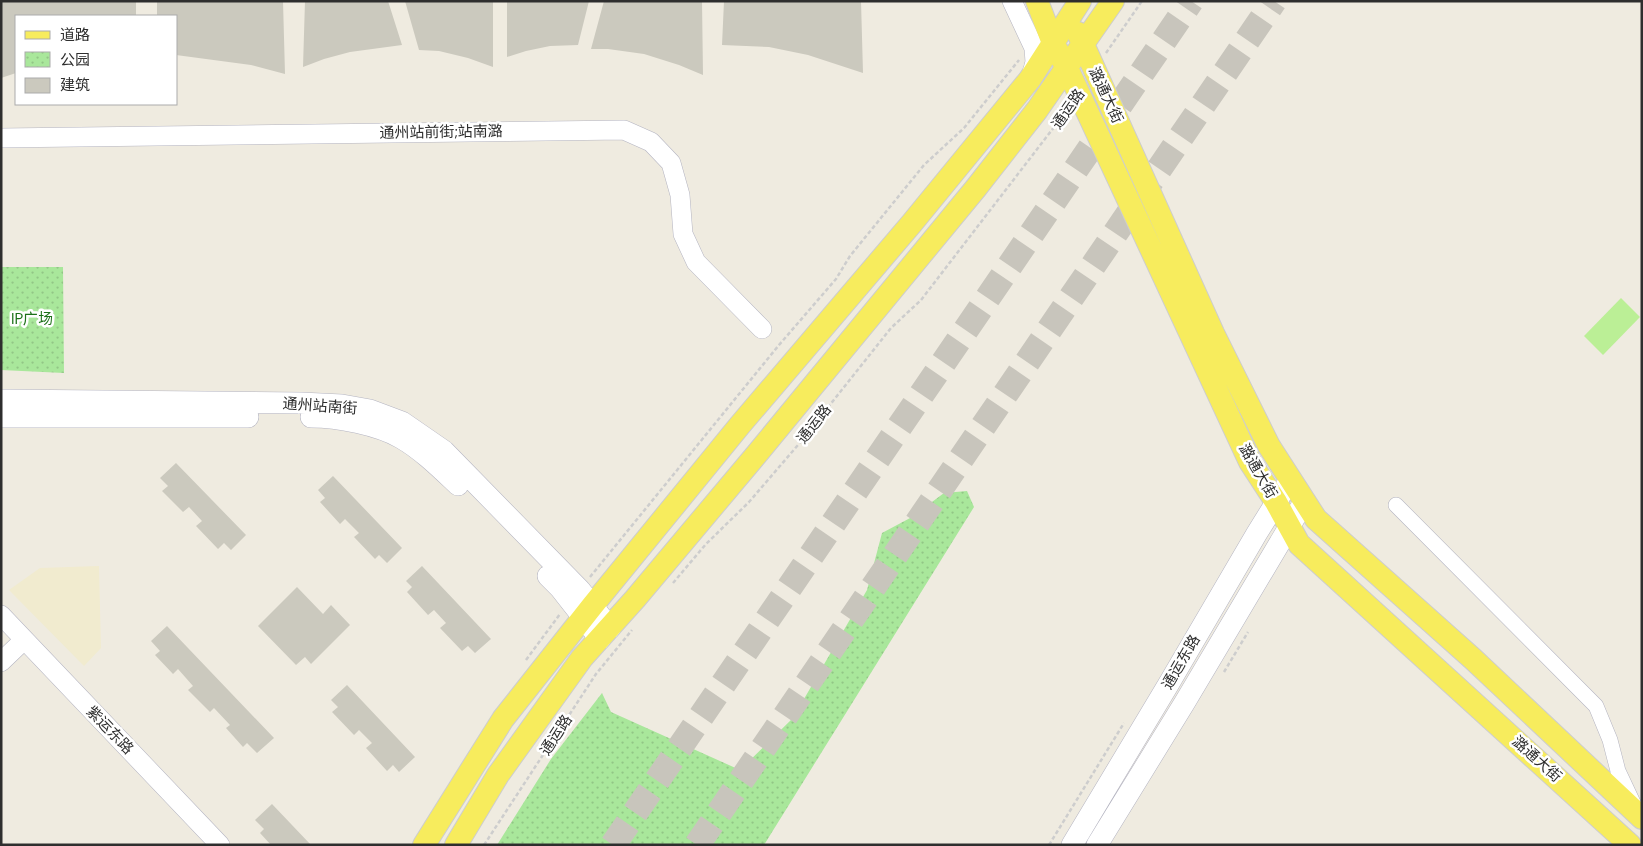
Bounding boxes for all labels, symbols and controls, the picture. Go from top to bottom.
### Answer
legend [15,15,178,105]
text: 道路 [60,25,90,45]
text: 公园 [60,50,90,70]
street label: 潞通大街 [1084,64,1128,126]
text: 建筑 [60,75,90,95]
street label: 通运路 [1047,85,1089,133]
street label: 通州站前街;站南潞 [379,121,503,143]
park label: IP广场 [11,309,53,329]
street label: 通州站南街 [282,393,358,419]
street label: 通运路 [792,400,836,448]
street label: 潞通大街 [1234,440,1282,502]
street label: 通运东路 [1157,631,1205,693]
street label: 紫运东路 [82,701,138,759]
street label: 通运路 [535,711,577,759]
street label: 潞通大街 [1508,731,1566,787]

